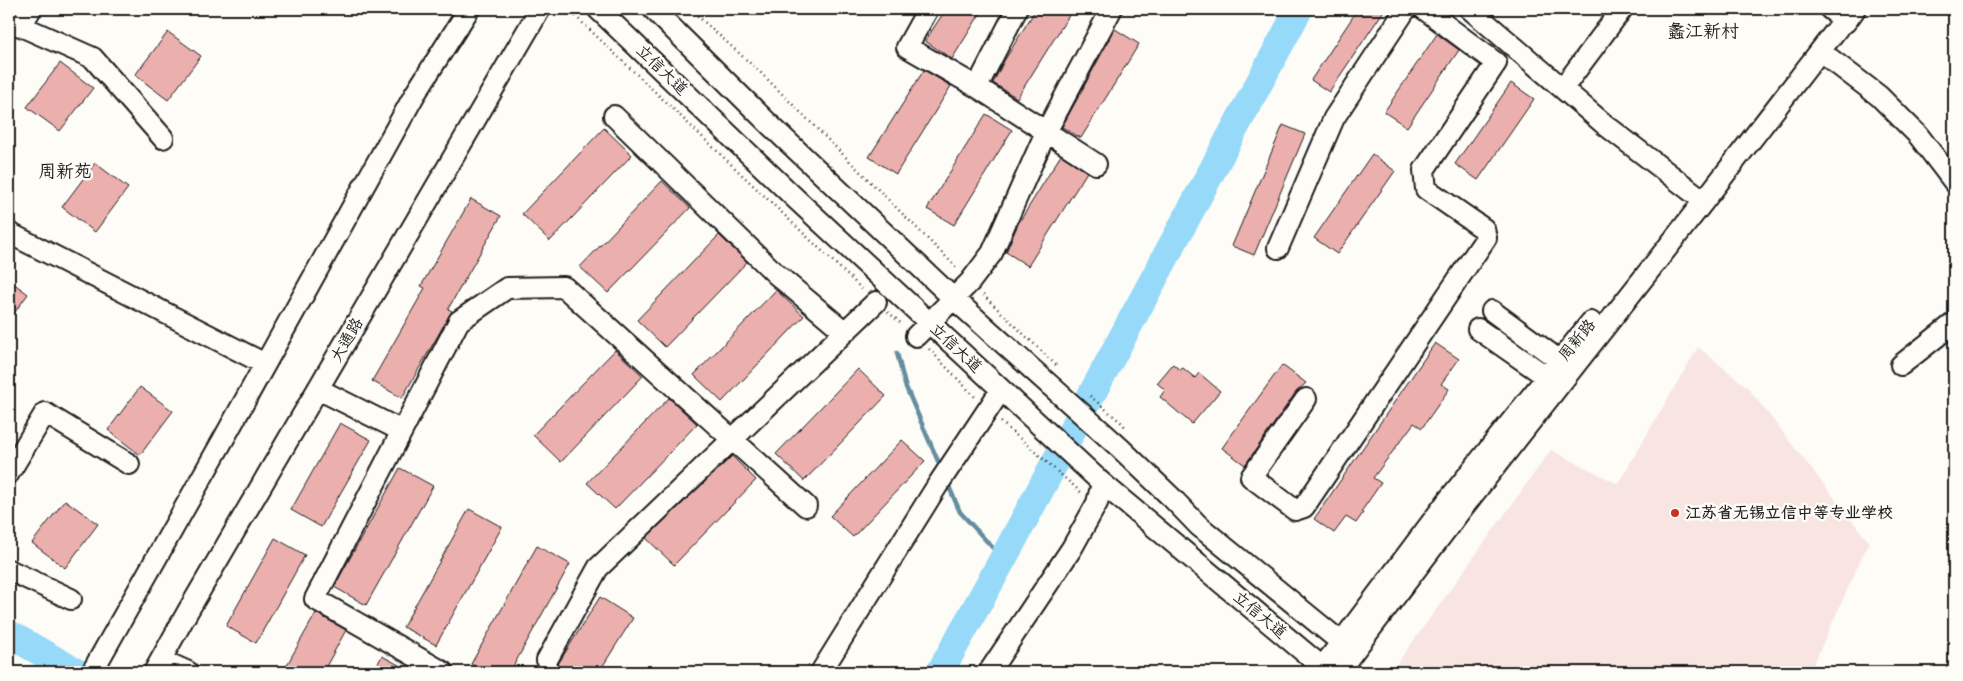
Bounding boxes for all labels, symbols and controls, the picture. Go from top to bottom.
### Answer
district label: 蠡江新村 [1667,19,1739,44]
street label: 立信大道 [631,40,693,100]
district label: 周新苑 [38,159,92,184]
street label: 大通路 [325,314,369,366]
street label: 周新路 [1553,314,1601,366]
street label: 立信大道 [925,318,987,378]
place label: 江苏省无锡立信中等专业学校 [1685,502,1893,524]
marker: 江苏省无锡立信中等专业学校 [1669,507,1681,519]
street label: 立信大道 [1228,586,1292,644]

